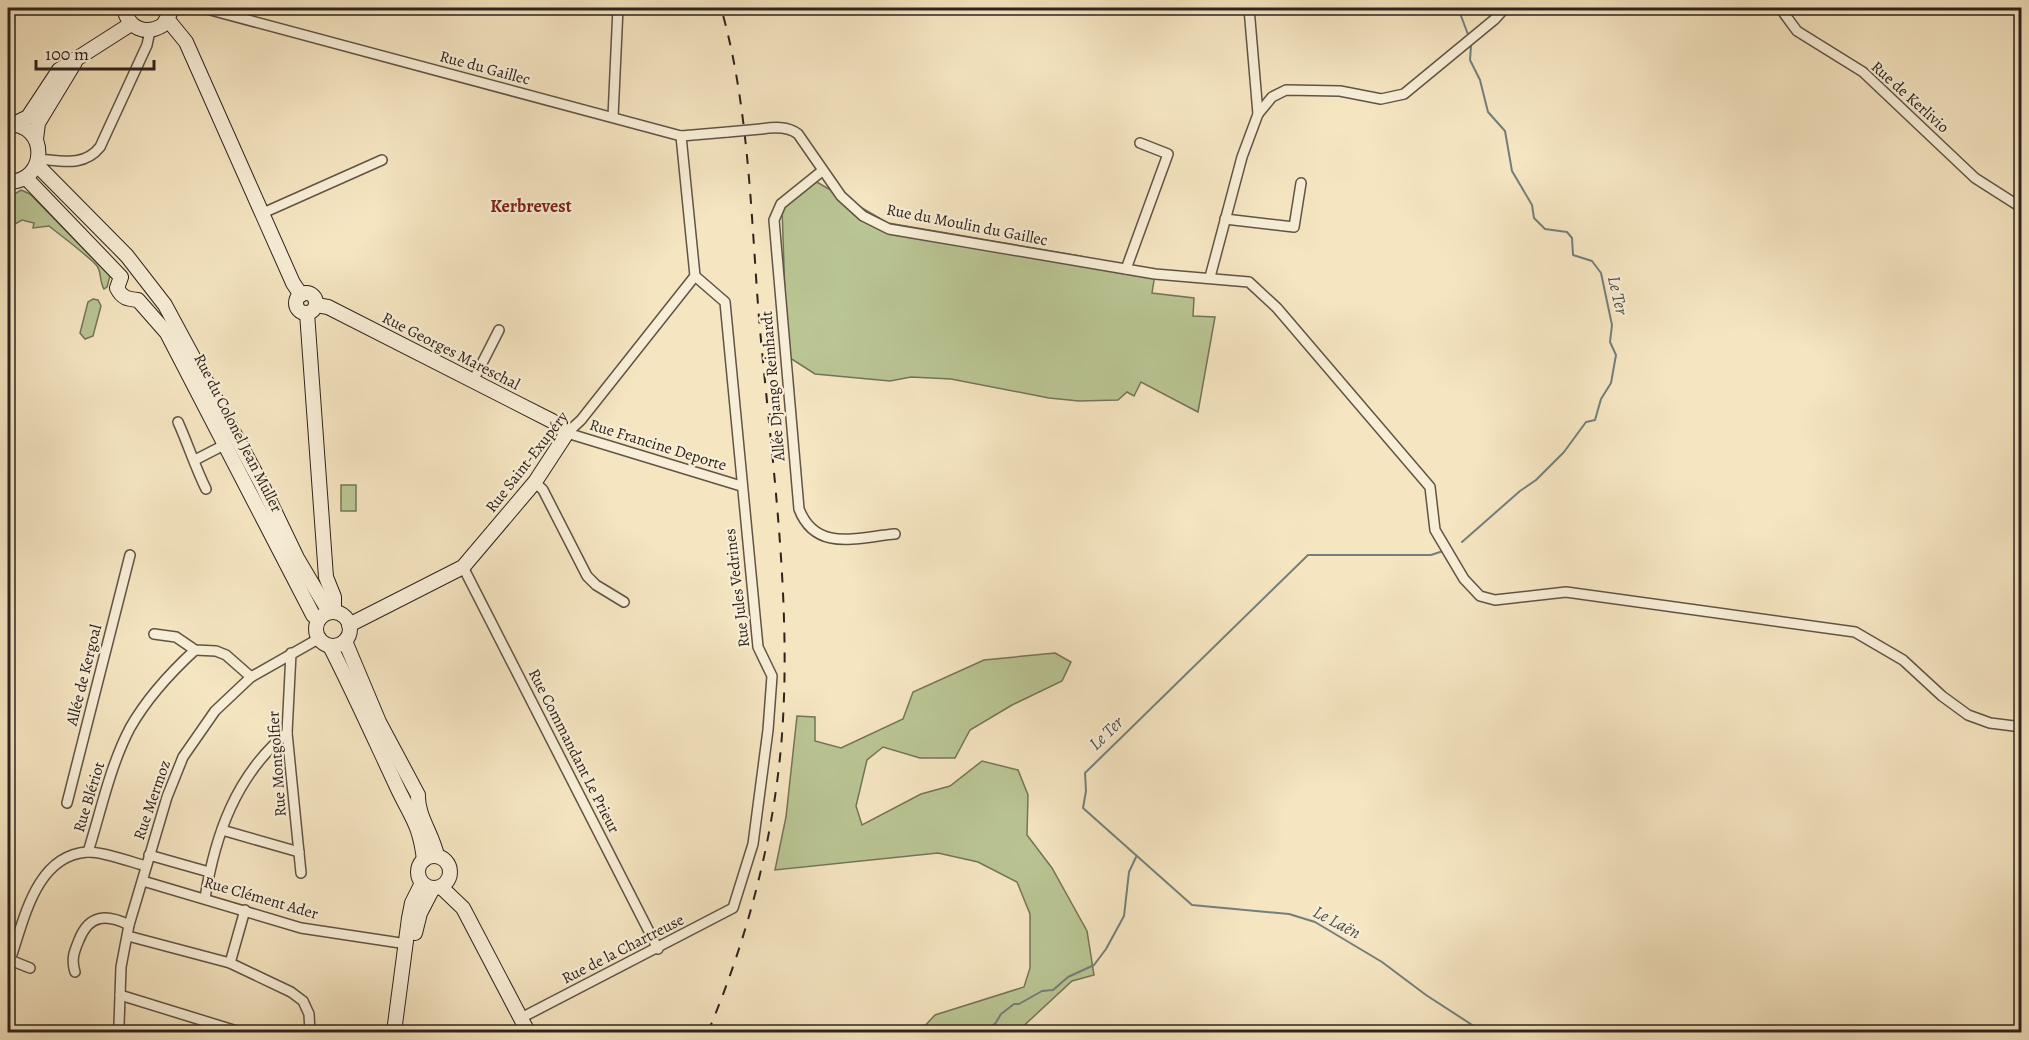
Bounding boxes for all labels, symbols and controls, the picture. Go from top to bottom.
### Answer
scale bar [36,33,154,71]
text: 100 m [45,42,89,66]
street label: Rue du Gaillec [437,45,533,91]
street label: Rue de Kerlivio [1866,56,1954,138]
district label: Kerbrevest [490,194,572,218]
street label: Rue du Moulin du Gaillec [885,199,1050,251]
water label: Le Ter [1602,273,1634,318]
street label: Rue Georges Mareschal [378,307,524,395]
street label: Allée Django Reinhardt [755,310,791,463]
street label: Rue du Colonel Jean Muller [188,350,288,516]
street label: Rue Saint-Exupéry [480,406,574,517]
street label: Rue Francine Deporte [587,414,729,476]
street label: Rue Jules Vedrines [719,527,755,649]
street label: Allée de Kergoal [61,622,107,729]
street label: Rue Commandant Le Prieur [523,665,625,837]
street label: Rue Montgolfier [262,710,292,818]
water label: Le Ter [1084,710,1129,755]
street label: Rue Mermoz [128,757,176,843]
street label: Rue Blériot [68,759,110,835]
street label: Rue Clément Ader [201,871,321,925]
water label: Le Laën [1309,900,1365,945]
street label: Rue de la Chartreuse [558,909,688,989]

